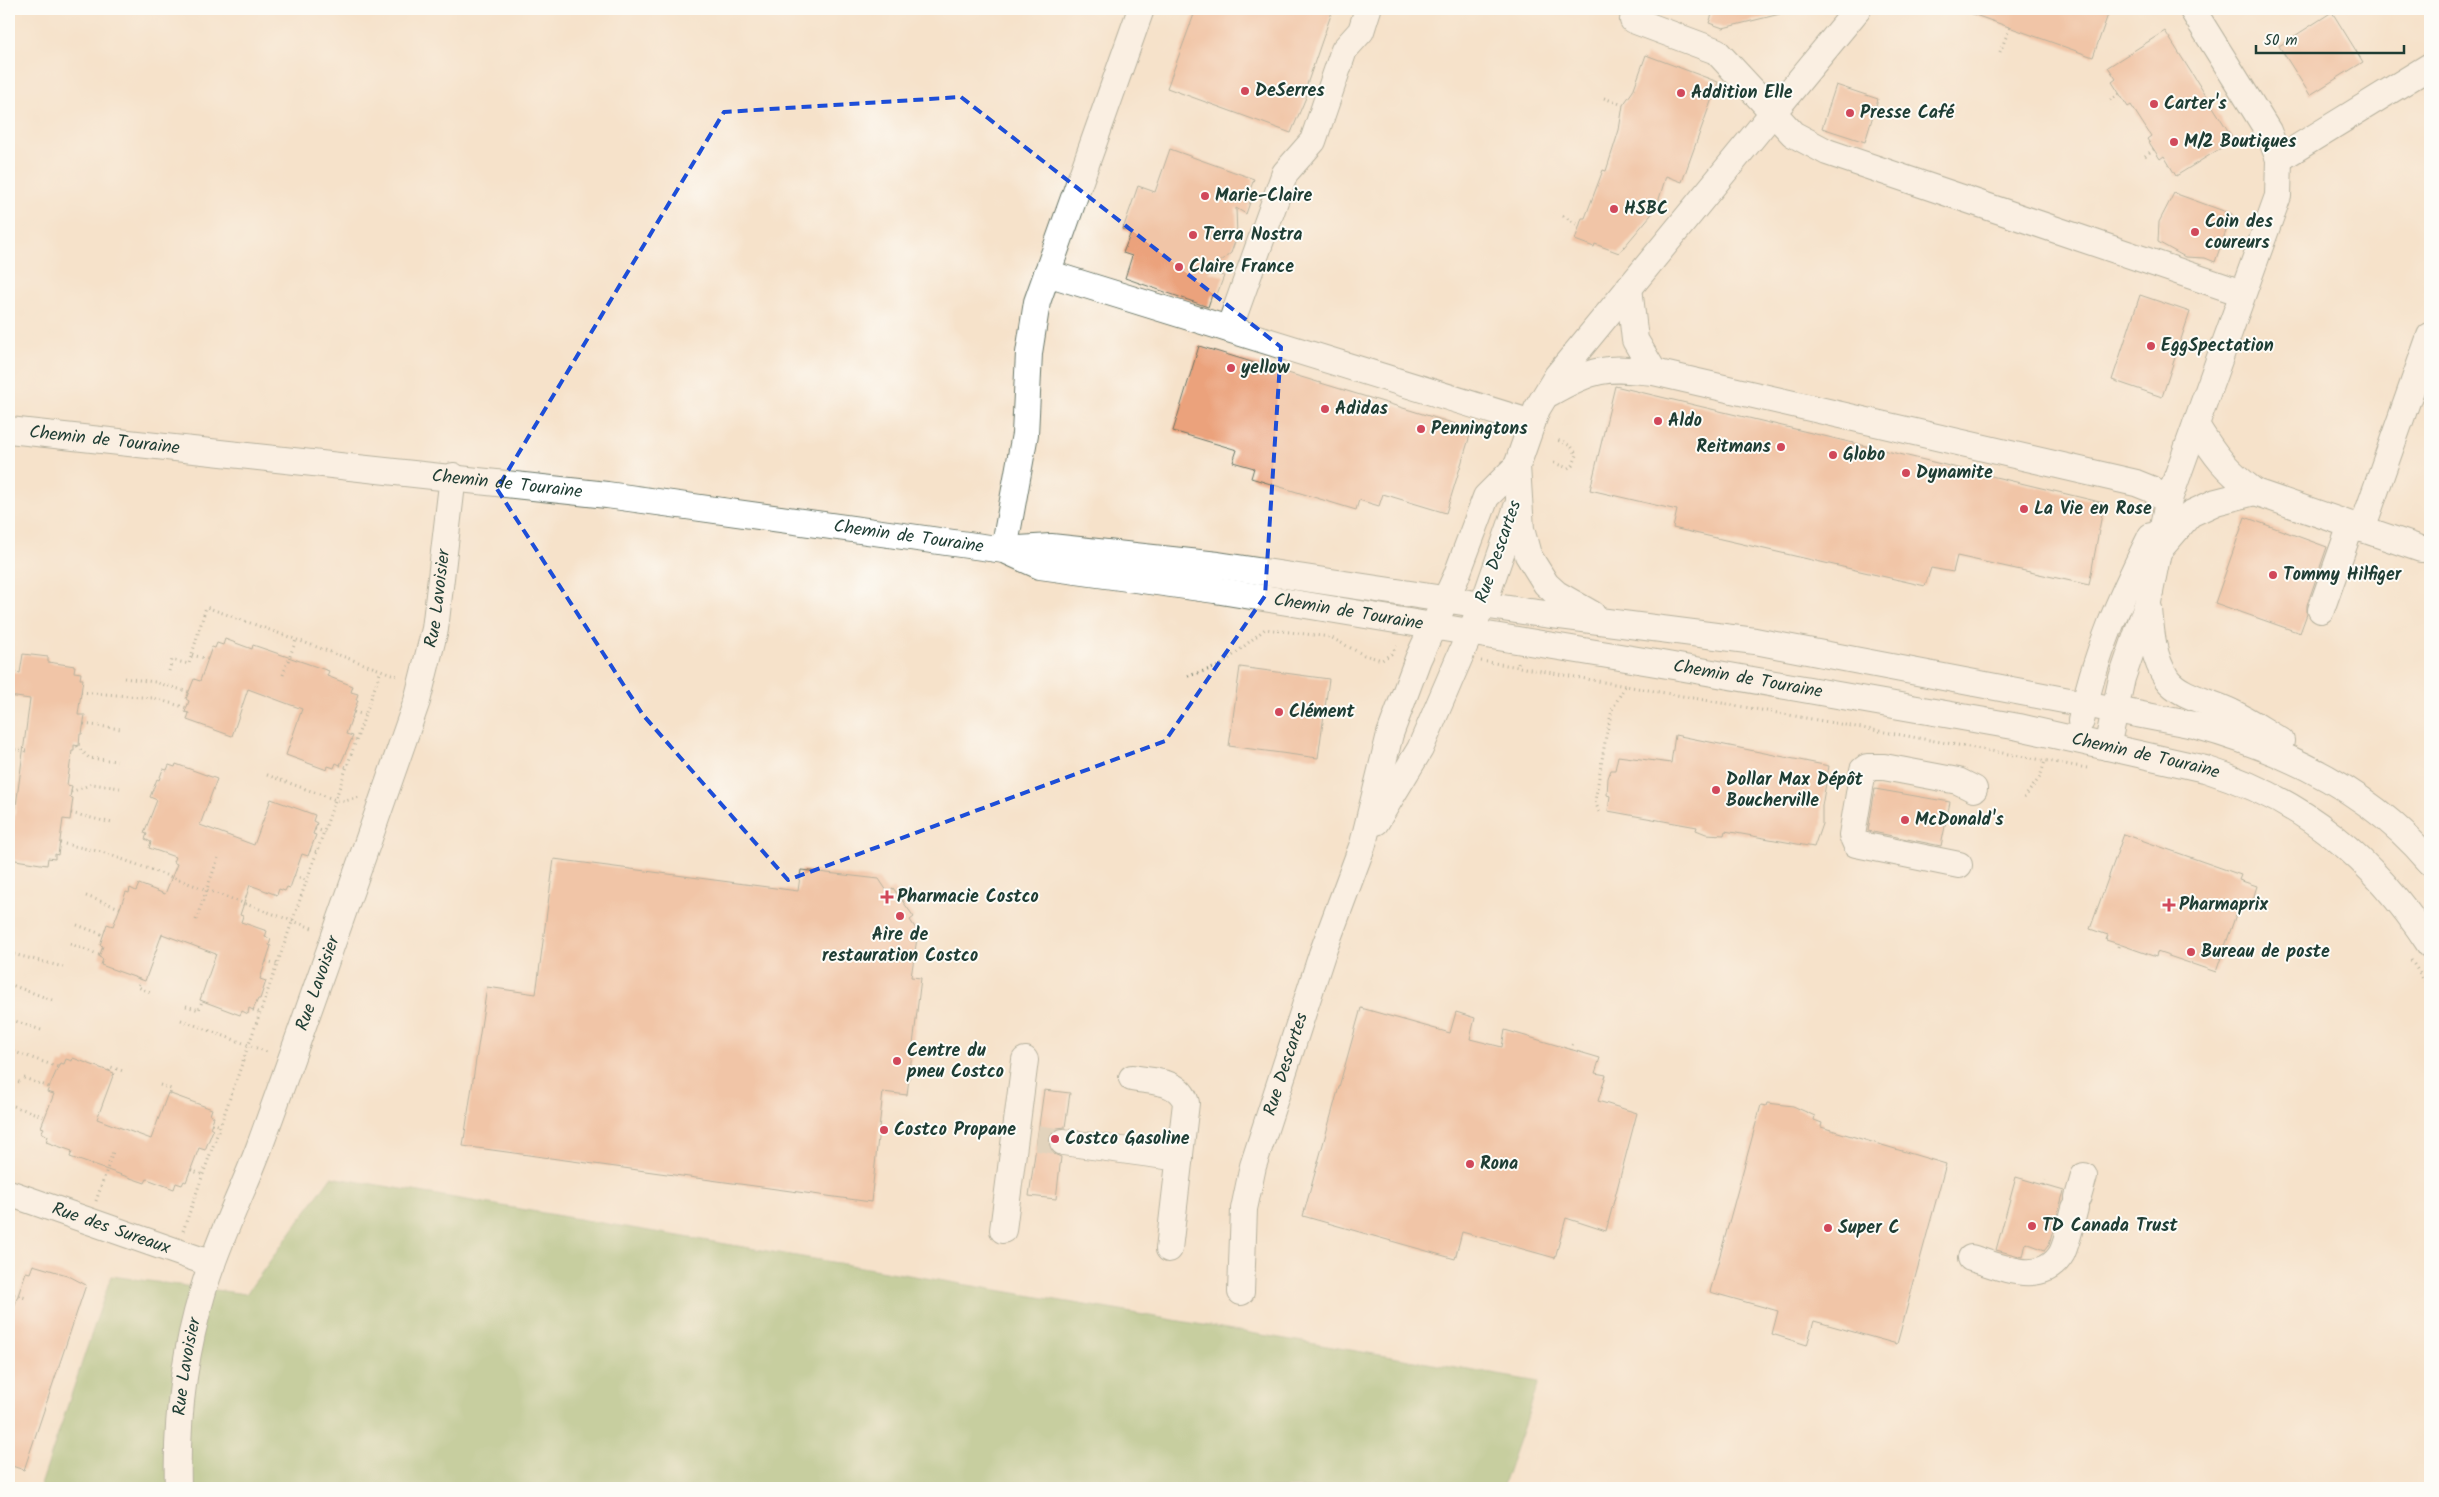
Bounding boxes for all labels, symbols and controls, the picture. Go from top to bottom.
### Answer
scale bar [2256,22,2404,54]
text: 50 m [2264,29,2298,53]
place label: DeSerres [1255,77,1325,106]
place label: Addition Elle [1691,79,1793,108]
marker: DeSerres [1239,85,1251,97]
marker: Addition Elle [1675,87,1687,99]
place label: Carter's [2164,90,2227,119]
marker: Carter's [2148,98,2160,110]
place label: Presse Café [1860,99,1955,128]
marker: Presse Café [1844,107,1856,119]
place label: M/2 Boutiques [2184,128,2297,157]
marker: M/2 Boutiques [2168,136,2180,148]
place label: Marie-Claire [1215,182,1313,211]
marker: Marie-Claire [1199,190,1211,202]
place label: HSBC [1624,195,1668,224]
marker: HSBC [1608,203,1620,215]
place label: Coin des coureurs [2205,208,2273,258]
place label: Terra Nostra [1203,221,1303,250]
marker: Coin des coureurs [2189,226,2201,238]
marker: Terra Nostra [1187,229,1199,241]
place label: Claire France [1189,253,1294,282]
marker: Claire France [1173,261,1185,273]
place label: EggSpectation [2161,332,2274,361]
marker: EggSpectation [2145,340,2157,352]
place label: yellow [1240,354,1290,383]
marker: yellow [1225,362,1237,374]
place label: Adidas [1335,395,1389,424]
marker: Adidas [1319,403,1331,415]
place label: Aldo [1668,407,1702,436]
place label: Penningtons [1431,415,1528,444]
marker: Aldo [1652,415,1664,427]
street label: Chemin de Touraine [28,418,181,463]
marker: Penningtons [1415,423,1427,435]
place label: Reitmans [1696,433,1772,462]
marker: Reitmans [1775,441,1787,453]
place label: Globo [1843,441,1885,470]
marker: Globo [1827,449,1839,461]
place label: Dynamite [1916,459,1993,488]
street label: Chemin de Touraine [430,462,584,507]
marker: Dynamite [1900,467,1912,479]
place label: La Vie en Rose [2034,495,2152,524]
street label: Rue Descartes [1468,496,1530,607]
marker: La Vie en Rose [2018,503,2030,515]
street label: Chemin de Touraine [832,512,985,562]
street label: Rue Lavoisier [416,547,459,651]
place label: Tommy Hilfiger [2283,561,2403,590]
marker: Tommy Hilfiger [2267,569,2279,581]
street label: Chemin de Touraine [1272,585,1426,639]
street label: Chemin de Touraine [1671,652,1825,707]
place label: Clément [1289,698,1356,727]
marker: Clément [1273,706,1285,718]
street label: Chemin de Touraine [2069,725,2224,787]
place label: Dollar Max Dépôt Boucherville [1726,766,1864,816]
marker: Dollar Max Dépôt Boucherville [1710,784,1722,796]
place label: McDonald's [1915,806,2004,835]
marker: McDonald's [1899,814,1911,826]
place label: Pharmacie Costco [897,883,1039,912]
marker: Pharmacie Costco [881,891,893,903]
place label: Pharmaprix [2179,891,2269,920]
marker: Pharmaprix [2163,899,2175,911]
marker: Aire de restauration Costco [894,910,906,922]
place label: Aire de restauration Costco [822,921,978,971]
street label: Rue Lavoisier [288,931,349,1035]
place label: Bureau de poste [2201,938,2330,967]
marker: Bureau de poste [2185,946,2197,958]
street label: Rue Descartes [1256,1009,1317,1120]
place label: Centre du pneu Costco [906,1037,1004,1087]
marker: Centre du pneu Costco [891,1055,903,1067]
place label: Costco Propane [894,1116,1016,1145]
marker: Costco Propane [878,1124,890,1136]
place label: Costco Gasoline [1065,1125,1190,1154]
marker: Costco Gasoline [1049,1133,1061,1145]
place label: Rona [1480,1150,1518,1179]
marker: Rona [1464,1158,1476,1170]
street label: Rue des Sureaux [48,1195,174,1263]
place label: TD Canada Trust [2042,1212,2178,1241]
place label: Super C [1838,1214,1900,1243]
marker: TD Canada Trust [2026,1220,2038,1232]
marker: Super C [1822,1222,1834,1234]
street label: Rue Lavoisier [165,1314,210,1417]

